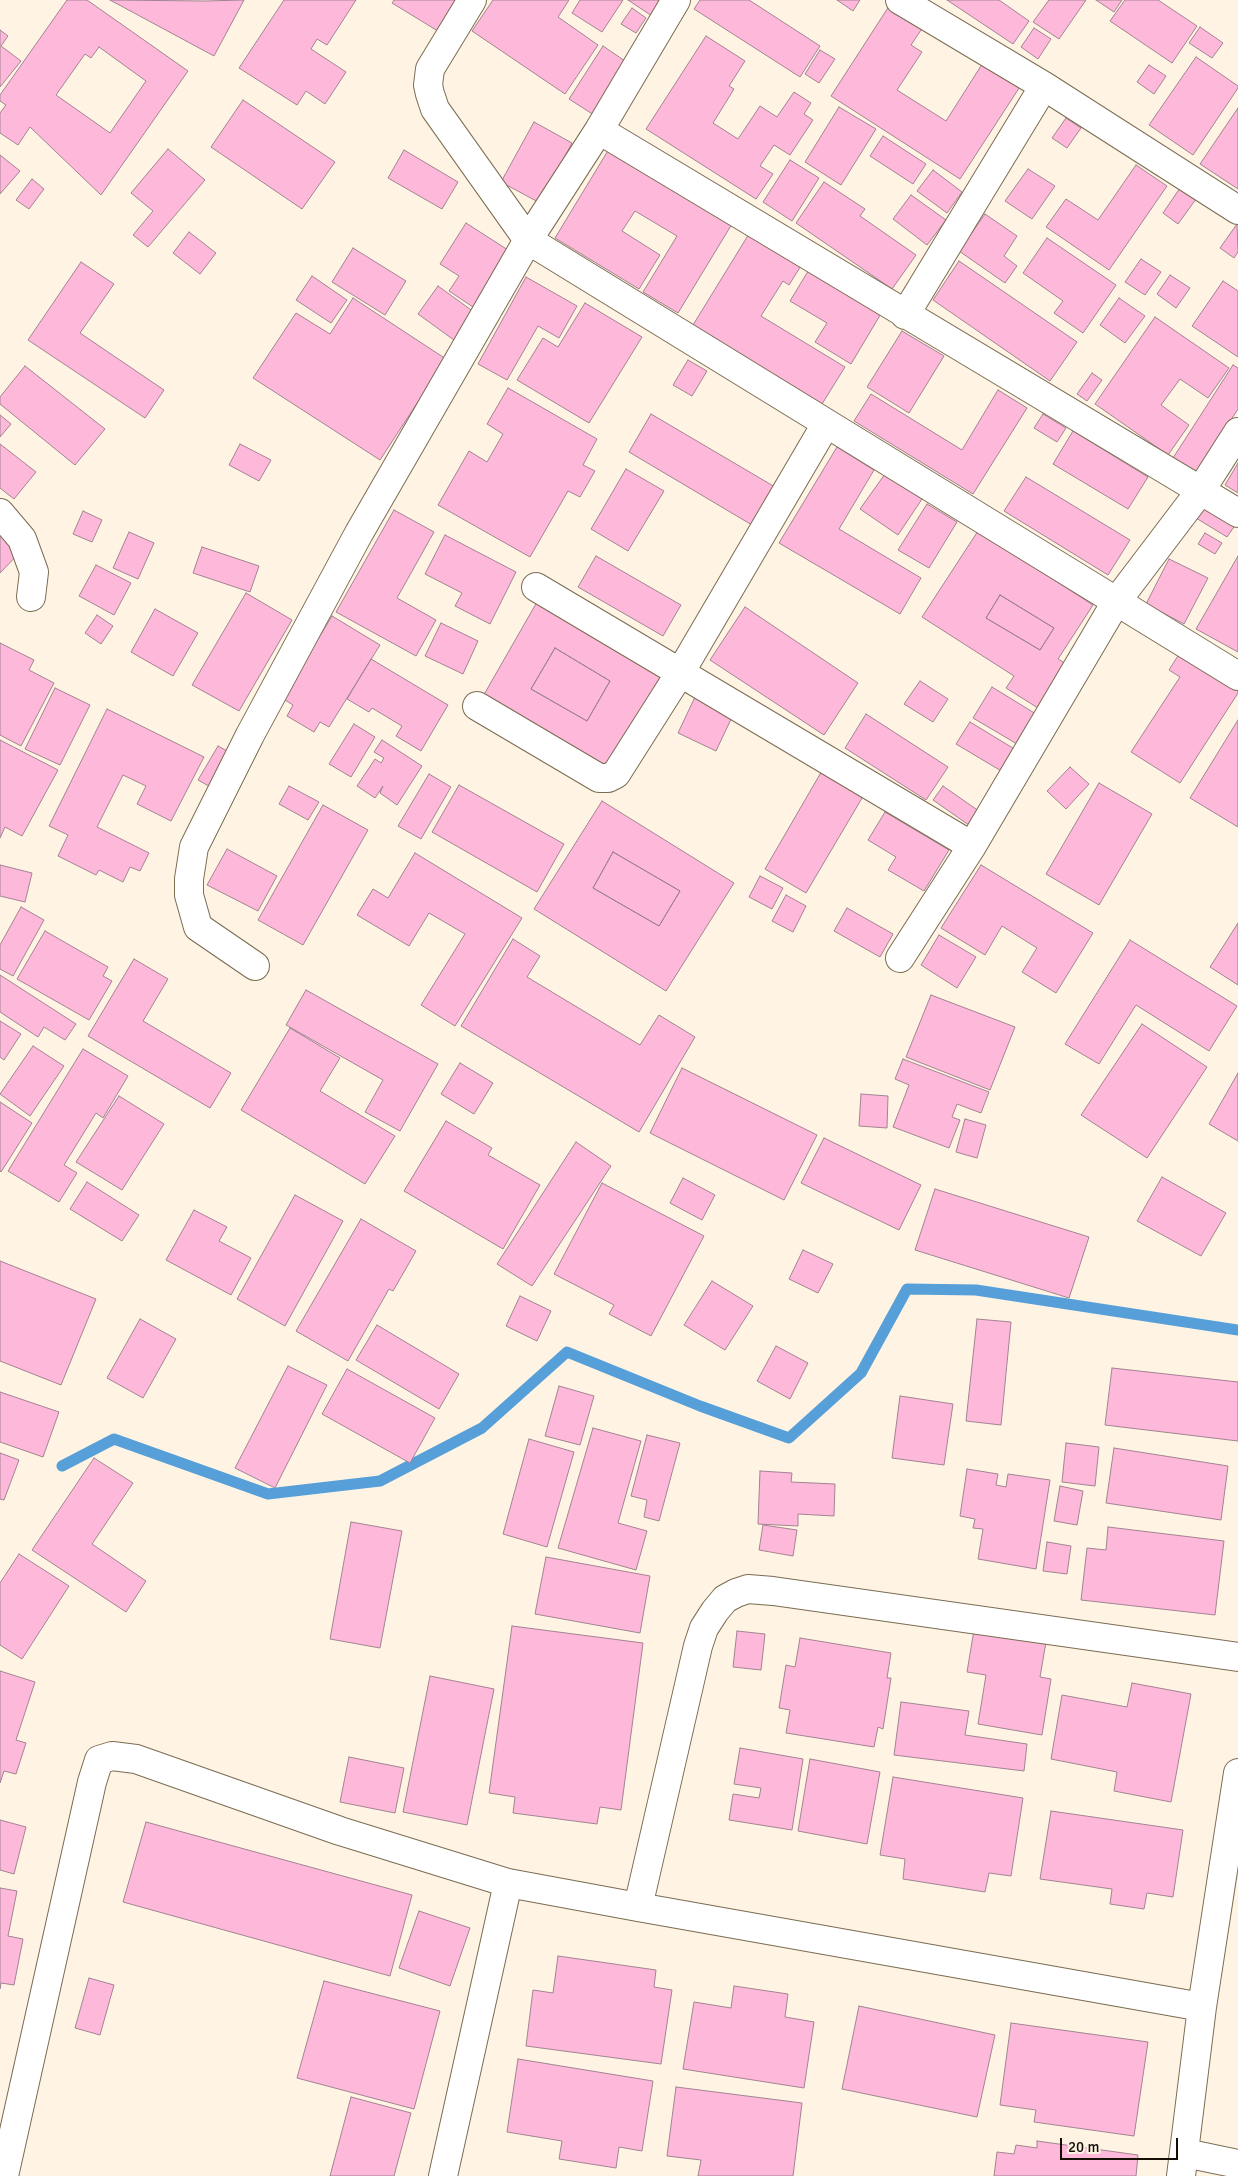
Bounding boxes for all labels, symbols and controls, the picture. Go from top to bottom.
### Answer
scale bar [1063,2128,1180,2160]
text: 20 m [1068,2138,1099,2156]

